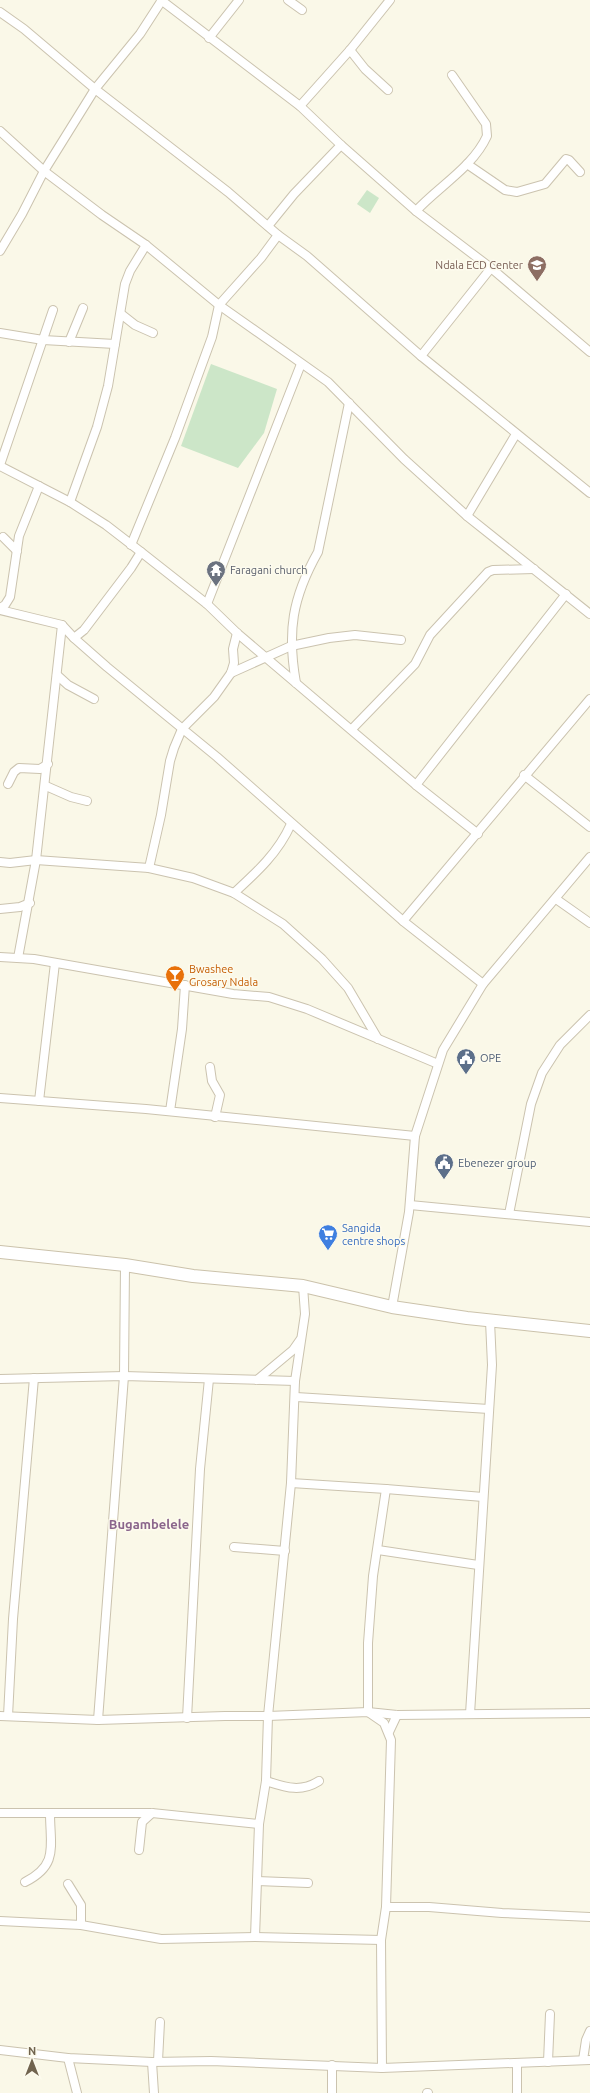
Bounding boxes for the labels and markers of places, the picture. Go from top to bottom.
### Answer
school or university icon: Ndala ECD Center [526,254,548,282]
place label: Ndala ECD Center [435,259,524,271]
temple icon: Faragani church [205,559,227,587]
place label: Faragani church [230,564,308,576]
place label: Bwashee Grosary Ndala [189,963,258,988]
bar icon: Bwashee Grosary Ndala [164,964,186,992]
public building icon: OPE [455,1047,477,1075]
place label: OPE [480,1052,501,1064]
public building icon: Ebenezer group [433,1152,455,1180]
place label: Ebenezer group [458,1157,536,1169]
place label: Sangida centre shops [342,1222,405,1247]
supermarket icon: Sangida centre shops [317,1223,339,1251]

